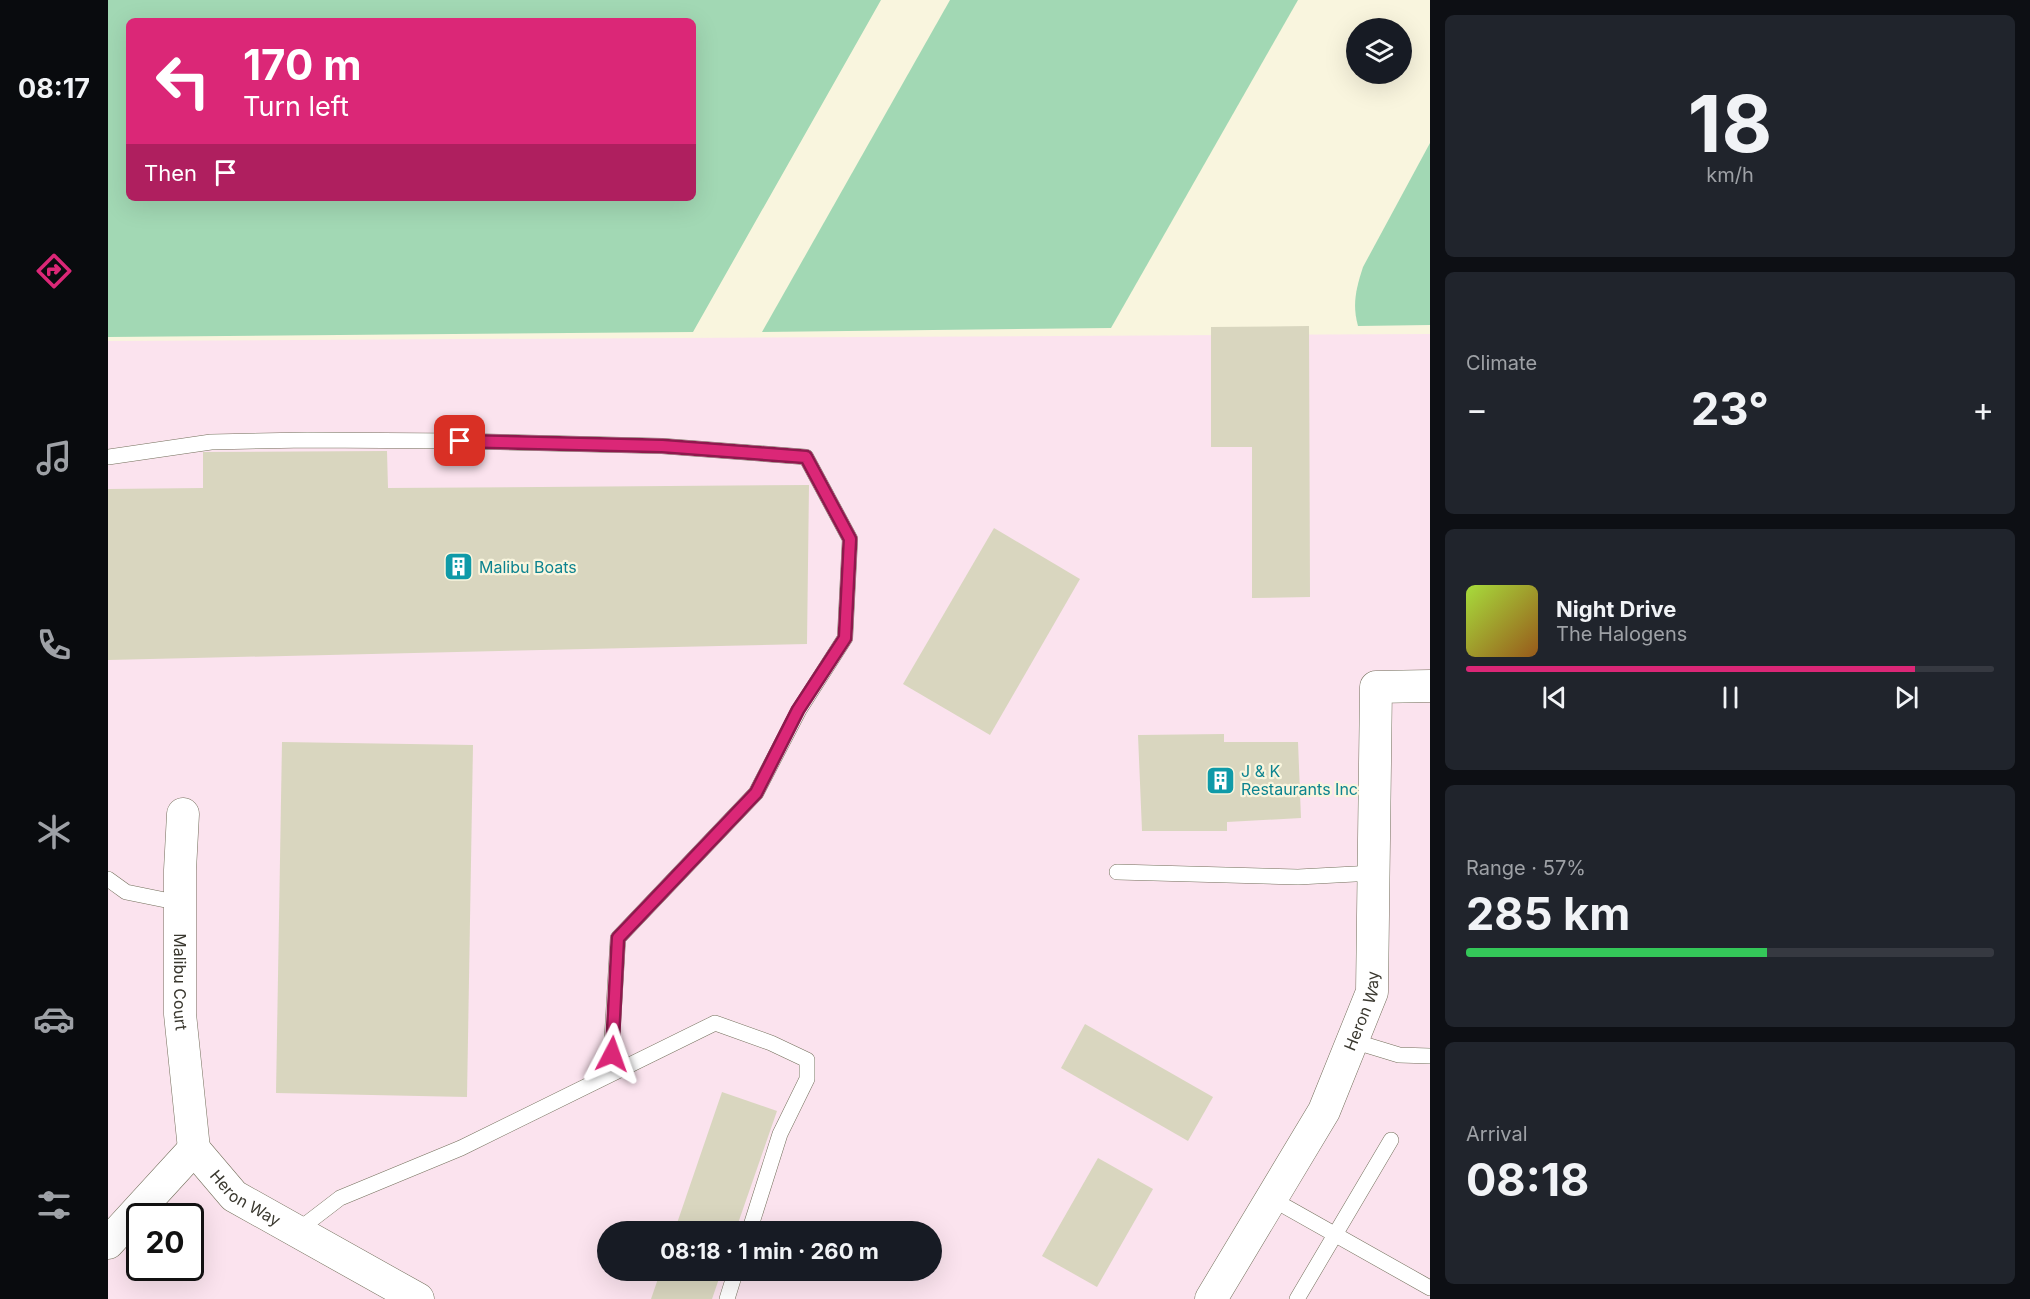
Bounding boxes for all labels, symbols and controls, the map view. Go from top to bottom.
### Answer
map controls [1346,18,1412,84]
button: layers [1346,18,1412,84]
text: 170 m [243,39,361,90]
icon: left [144,42,222,120]
text: 08:17 [18,72,90,105]
text: 18 [1688,76,1772,171]
text: Turn left [243,90,349,123]
icon: arrive [209,156,242,189]
text: Then [144,160,197,186]
text: km/h [1706,163,1754,187]
icon: directions [33,250,75,292]
text: Climate [1466,351,1537,375]
text: 23° [1691,381,1769,436]
text: − [1466,389,1488,429]
text: + [1972,389,1994,429]
pin [434,415,485,466]
icon: arrive [443,424,476,457]
icon: music [33,437,75,479]
building icon: Malibu Boats [442,551,474,583]
place label: Malibu Boats [479,557,577,577]
text: Night Drive [1556,596,1676,622]
text: The Halogens [1556,622,1687,646]
icon: phone [33,624,75,666]
icon: previous [1538,681,1571,714]
icon: pause [1714,681,1747,714]
icon: next [1890,681,1923,714]
place label: J & K Restaurants Inc [1241,761,1358,799]
building icon: J & K Restaurants Inc [1204,764,1236,796]
icon: climate [33,811,75,853]
text: Range · 57% [1466,856,1586,880]
text: 285 km [1466,886,1630,941]
street label: Malibu Court [170,933,192,1031]
street label: Heron Way [1339,971,1383,1053]
icon: car [33,998,75,1040]
position arrow [580,1022,644,1086]
text: Arrival [1466,1122,1528,1146]
text: 08:18 [1466,1152,1589,1207]
street label: Heron Way [206,1166,284,1230]
icon: filters [33,1184,75,1226]
speed limit sign: 20 [126,1203,204,1281]
text: 08:18 · 1 min · 260 m [660,1238,879,1264]

